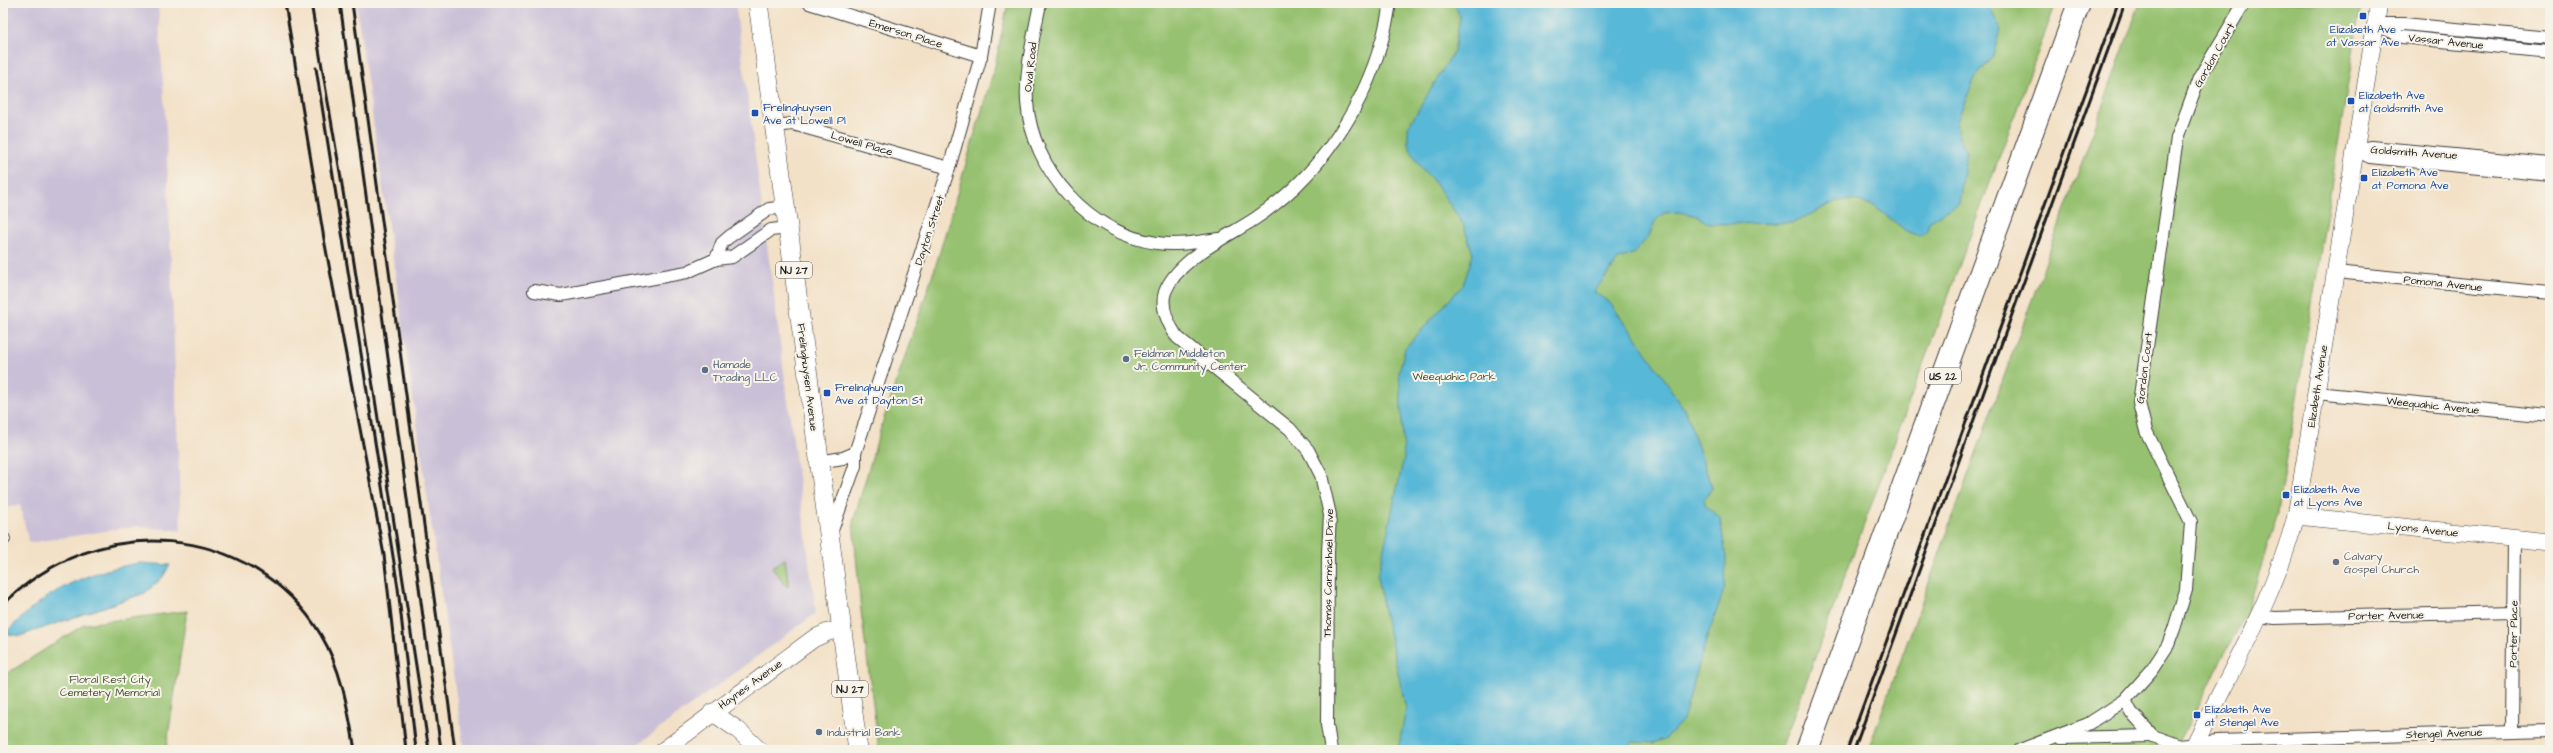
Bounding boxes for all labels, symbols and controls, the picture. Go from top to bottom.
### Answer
marker: Elizabeth Ave at Vassar Ave [2358,11,2368,21]
street label: Emerson Place [867,15,944,52]
street label: Gordon Court [2191,20,2239,90]
place label: Elizabeth Ave at Vassar Ave [2327,22,2399,50]
street label: Vassar Avenue [2408,30,2484,53]
street label: Oval Road [1020,41,1041,93]
place label: Elizabeth Ave at Goldsmith Ave [2359,88,2443,116]
marker: Elizabeth Ave at Goldsmith Ave [2346,96,2356,106]
place label: Frelinghuysen Ave at Lowell Pl [763,100,846,128]
marker: Frelinghuysen Ave at Lowell Pl [750,108,760,118]
street label: Lowell Place [829,127,895,159]
street label: Goldsmith Avenue [2370,142,2458,163]
place label: Elizabeth Ave at Pomona Ave [2372,165,2449,193]
marker: Elizabeth Ave at Pomona Ave [2359,173,2369,183]
street label: Dayton Street [911,192,949,268]
road number: NJ 27 [776,262,812,278]
street label: Pomona Avenue [2403,272,2483,295]
street label: Frelinghuysen Avenue [792,322,822,432]
street label: Gordon Court [2133,331,2156,405]
street label: Elizabeth Avenue [2304,344,2331,428]
place label: Feldman Middleton Jr. Community Center [1134,346,1246,375]
marker: Feldman Middleton Jr. Community Center [1121,354,1131,364]
place label: Hamade Trading LLC [713,357,778,386]
marker: Hamade Trading LLC [700,365,710,375]
road number: US 22 [1925,368,1961,384]
park label: Weequahic Park [1413,369,1496,384]
place label: Frelinghuysen Ave at Dayton St [835,380,924,409]
marker: Frelinghuysen Ave at Dayton St [822,388,832,398]
street label: Weequahic Avenue [2386,393,2480,418]
place label: Elizabeth Ave at Lyons Ave [2294,482,2362,511]
marker: Elizabeth Ave at Lyons Ave [2281,490,2291,500]
street label: Thomas Carmichael Drive [1320,508,1337,638]
street label: Lyons Avenue [2387,518,2459,542]
place label: Calvary Gospel Church [2344,549,2419,577]
marker: Calvary Gospel Church [2331,557,2341,567]
street label: Porter Place [2505,600,2522,668]
street label: Porter Avenue [2348,607,2424,624]
street label: Haynes Avenue [715,656,786,713]
park label: Floral Rest City Cemetery Memorial [60,672,160,701]
road number: NJ 27 [832,681,868,697]
place label: Elizabeth Ave at Stengel Ave [2205,702,2279,731]
marker: Elizabeth Ave at Stengel Ave [2192,710,2202,720]
place label: Industrial Bank [827,725,901,740]
street label: Stengel Avenue [2406,725,2483,743]
marker: Industrial Bank [814,727,824,737]

